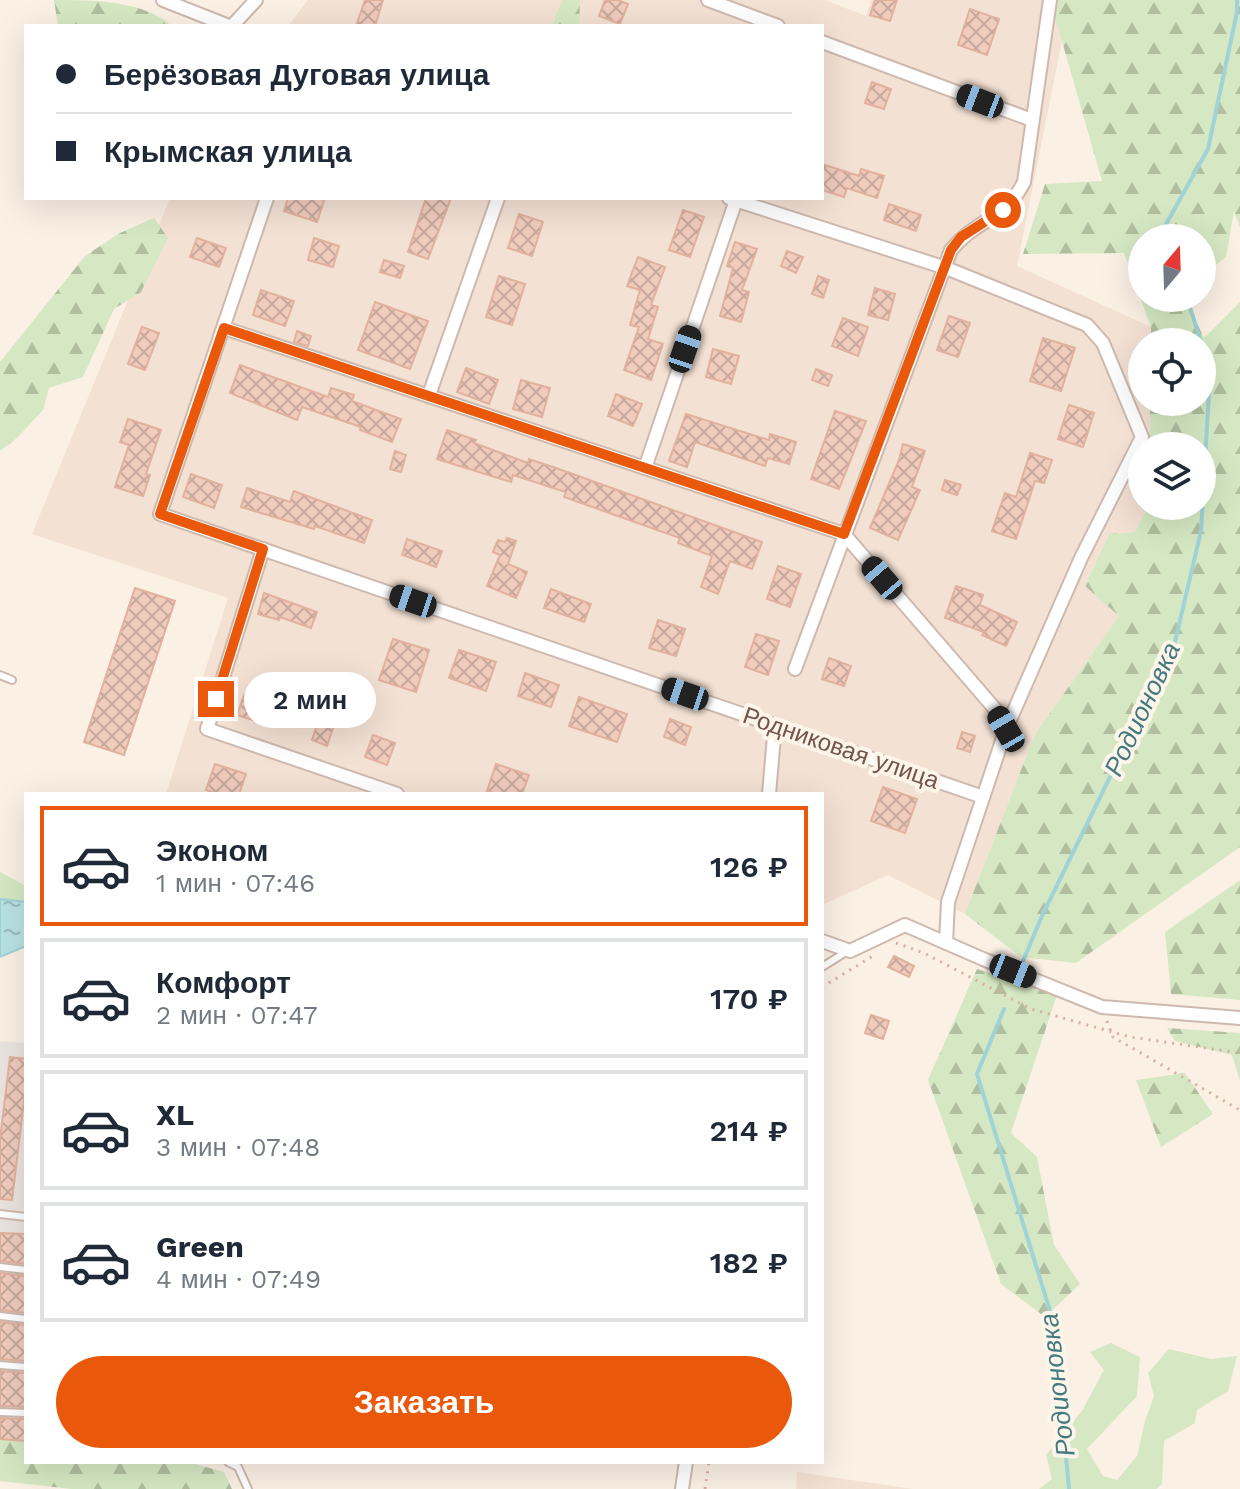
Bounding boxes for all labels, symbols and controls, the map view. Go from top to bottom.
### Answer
text: Берёзовая Дуговая улица [104,57,490,92]
car [953,81,1007,121]
text: Крымская улица [104,134,352,169]
route start [985,192,1021,228]
north arrow [1128,224,1216,312]
map controls [1128,224,1216,520]
car [666,322,704,376]
button: locate [1128,328,1216,416]
button: layers [1128,432,1216,520]
car [857,552,907,604]
car [386,582,440,620]
water label: Родионовка [1098,637,1186,781]
callout: 2 мин [244,671,376,727]
car [658,675,712,713]
route end [198,681,234,717]
text: 2 мин [273,685,347,715]
street label: Родниковая улица [739,701,943,795]
car [984,702,1028,756]
icon: car [60,830,132,902]
text: Эконом [156,833,269,868]
text: 126 ₽ [710,849,788,884]
text: 1 мин · 07:46 [156,868,315,898]
car [986,951,1040,991]
icon: car [60,962,132,1034]
text: Комфорт [156,965,291,1000]
text: 170 ₽ [710,981,788,1016]
text: 2 мин · 07:47 [156,1000,318,1030]
icon: car [60,1094,132,1166]
text: XL [156,1097,194,1132]
text: 214 ₽ [709,1113,788,1148]
text: 3 мин · 07:48 [156,1132,320,1162]
icon: car [60,1226,132,1298]
text: Green [156,1229,244,1264]
text: 182 ₽ [710,1245,788,1280]
text: 4 мин · 07:49 [156,1264,321,1294]
water label: Родионовка [1033,1312,1081,1458]
button: Заказать [56,1356,792,1448]

